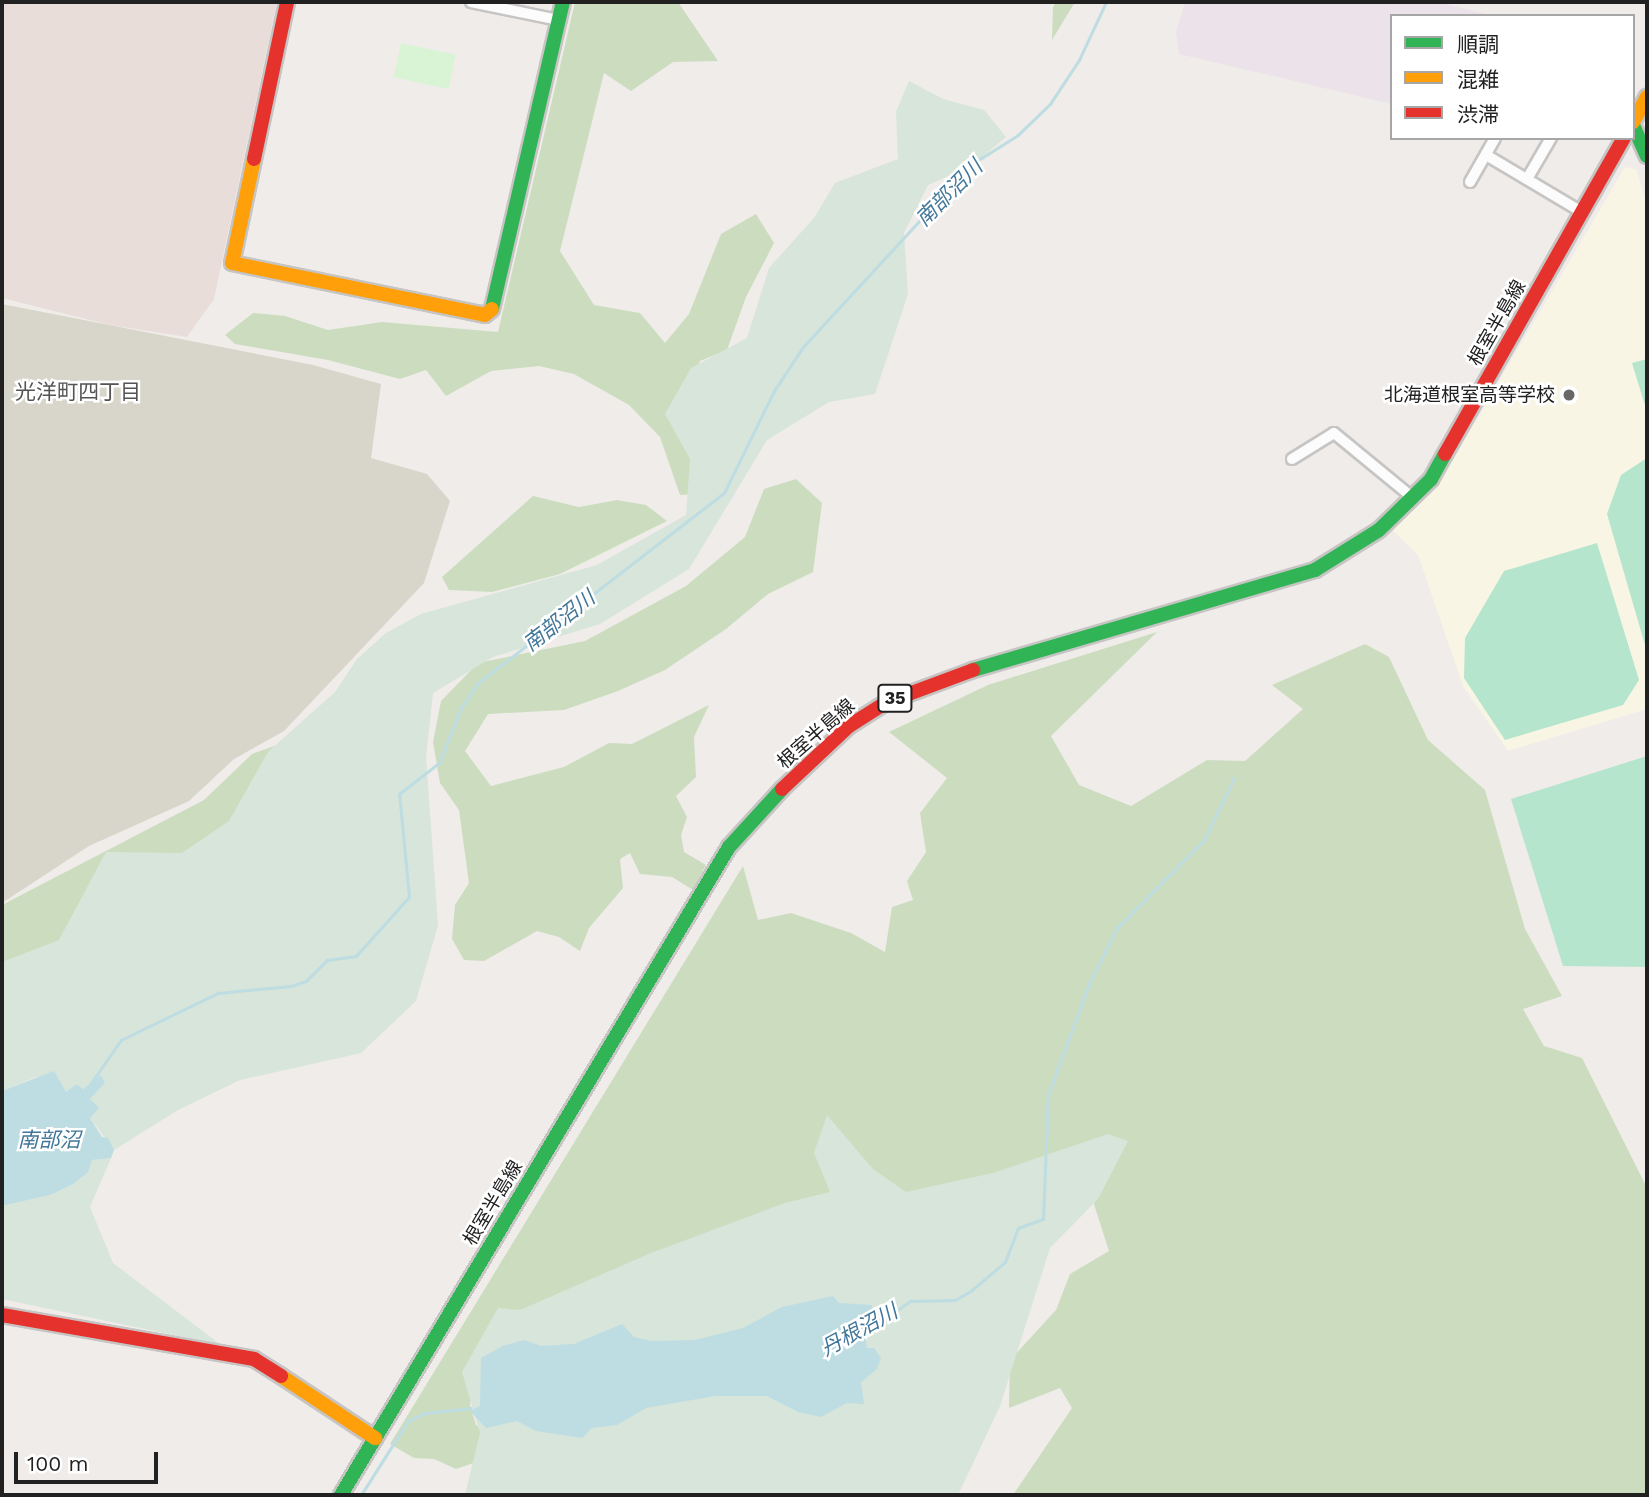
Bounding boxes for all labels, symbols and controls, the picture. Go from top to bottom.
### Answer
legend [1390,14,1635,140]
text: 順調 [1457,32,1499,57]
text: 混雑 [1457,67,1499,92]
text: 渋滞 [1457,102,1499,127]
water label: 南部沼川 [910,154,988,232]
street label: 根室半島線 [1463,276,1531,370]
district label: 光洋町四丁目 [15,379,141,405]
place label: 北海道根室高等学校 [1384,384,1555,406]
marker: 北海道根室高等学校 [1561,387,1577,403]
water label: 南部沼川 [518,585,600,657]
road number: 35 [876,684,914,712]
street label: 根室半島線 [773,694,859,774]
water label: 南部沼 [18,1127,80,1153]
street label: 根室半島線 [459,1156,527,1250]
water label: 丹根沼川 [816,1299,902,1361]
scale bar [18,1438,161,1482]
text: 100 m [27,1451,89,1476]

